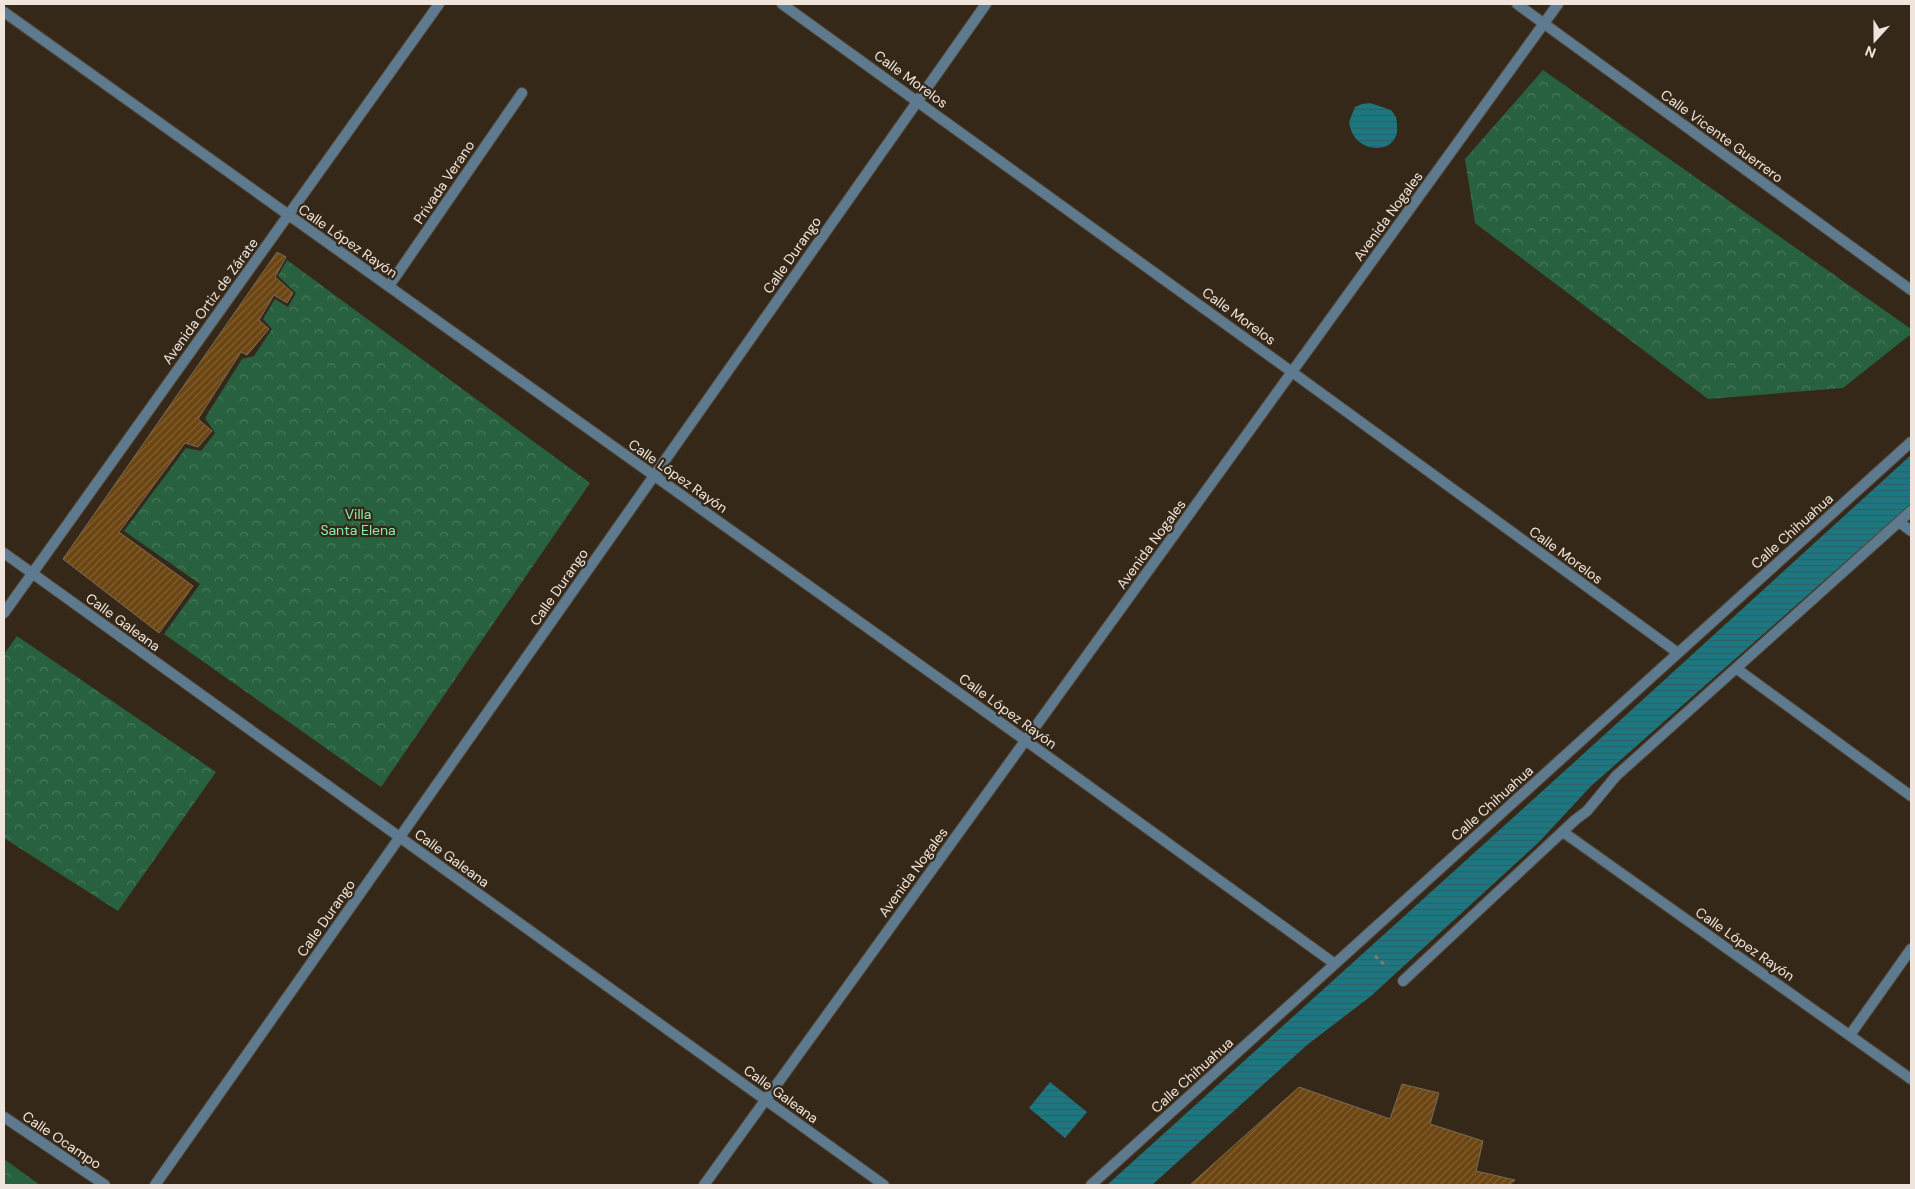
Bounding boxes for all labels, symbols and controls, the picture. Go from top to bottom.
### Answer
north arrow [1850,15,1900,65]
text: N [1862,42,1878,62]
street label: Calle Morelos [871,46,951,112]
street label: Calle Vicente Guerrero [1657,85,1787,187]
street label: Privada Verano [409,137,479,227]
street label: Avenida Nogales [1349,168,1427,264]
street label: Calle López Rayón [295,200,401,282]
street label: Calle Durango [759,213,825,297]
street label: Avenida Ortiz de Zárate [158,234,262,368]
street label: Calle Morelos [1199,283,1279,349]
street label: Calle López Rayón [625,435,731,517]
street label: Calle Chihuahua [1747,489,1837,573]
street label: Avenida Nogales [1112,496,1190,592]
park label: Villa Santa Elena [320,505,396,539]
street label: Calle Morelos [1526,522,1606,588]
street label: Calle Durango [526,545,592,629]
street label: Calle Galeana [82,589,164,655]
street label: Calle López Rayón [955,669,1061,753]
street label: Calle Chihuahua [1447,761,1537,845]
street label: Avenida Nogales [874,824,952,920]
street label: Calle Galeana [411,825,493,891]
street label: Calle Durango [293,876,359,960]
street label: Calle López Rayón [1692,903,1798,985]
street label: Calle Chihuahua [1147,1033,1237,1117]
street label: Calle Galeana [740,1061,822,1127]
street label: Calle Ocampo [19,1107,105,1173]

